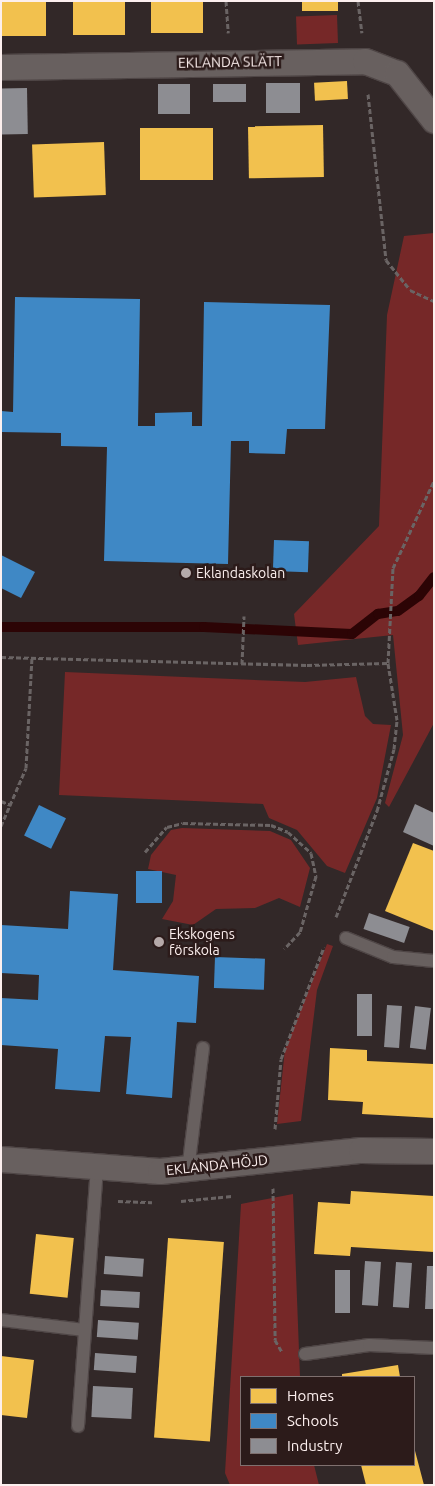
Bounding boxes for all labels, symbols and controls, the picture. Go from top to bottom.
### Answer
street label: EKLANDA SLÄTT [178,53,282,71]
place label: Eklandaskolan [196,565,285,581]
marker: Eklandaskolan [180,567,192,579]
place label: Ekskogens förskola [169,926,235,959]
marker: Ekskogens förskola [153,936,165,948]
street label: EKLANDA HÖJD [165,1151,269,1179]
legend [240,1376,415,1466]
text: Homes [287,1387,334,1404]
text: Schools [287,1412,338,1429]
text: Industry [287,1437,342,1454]

